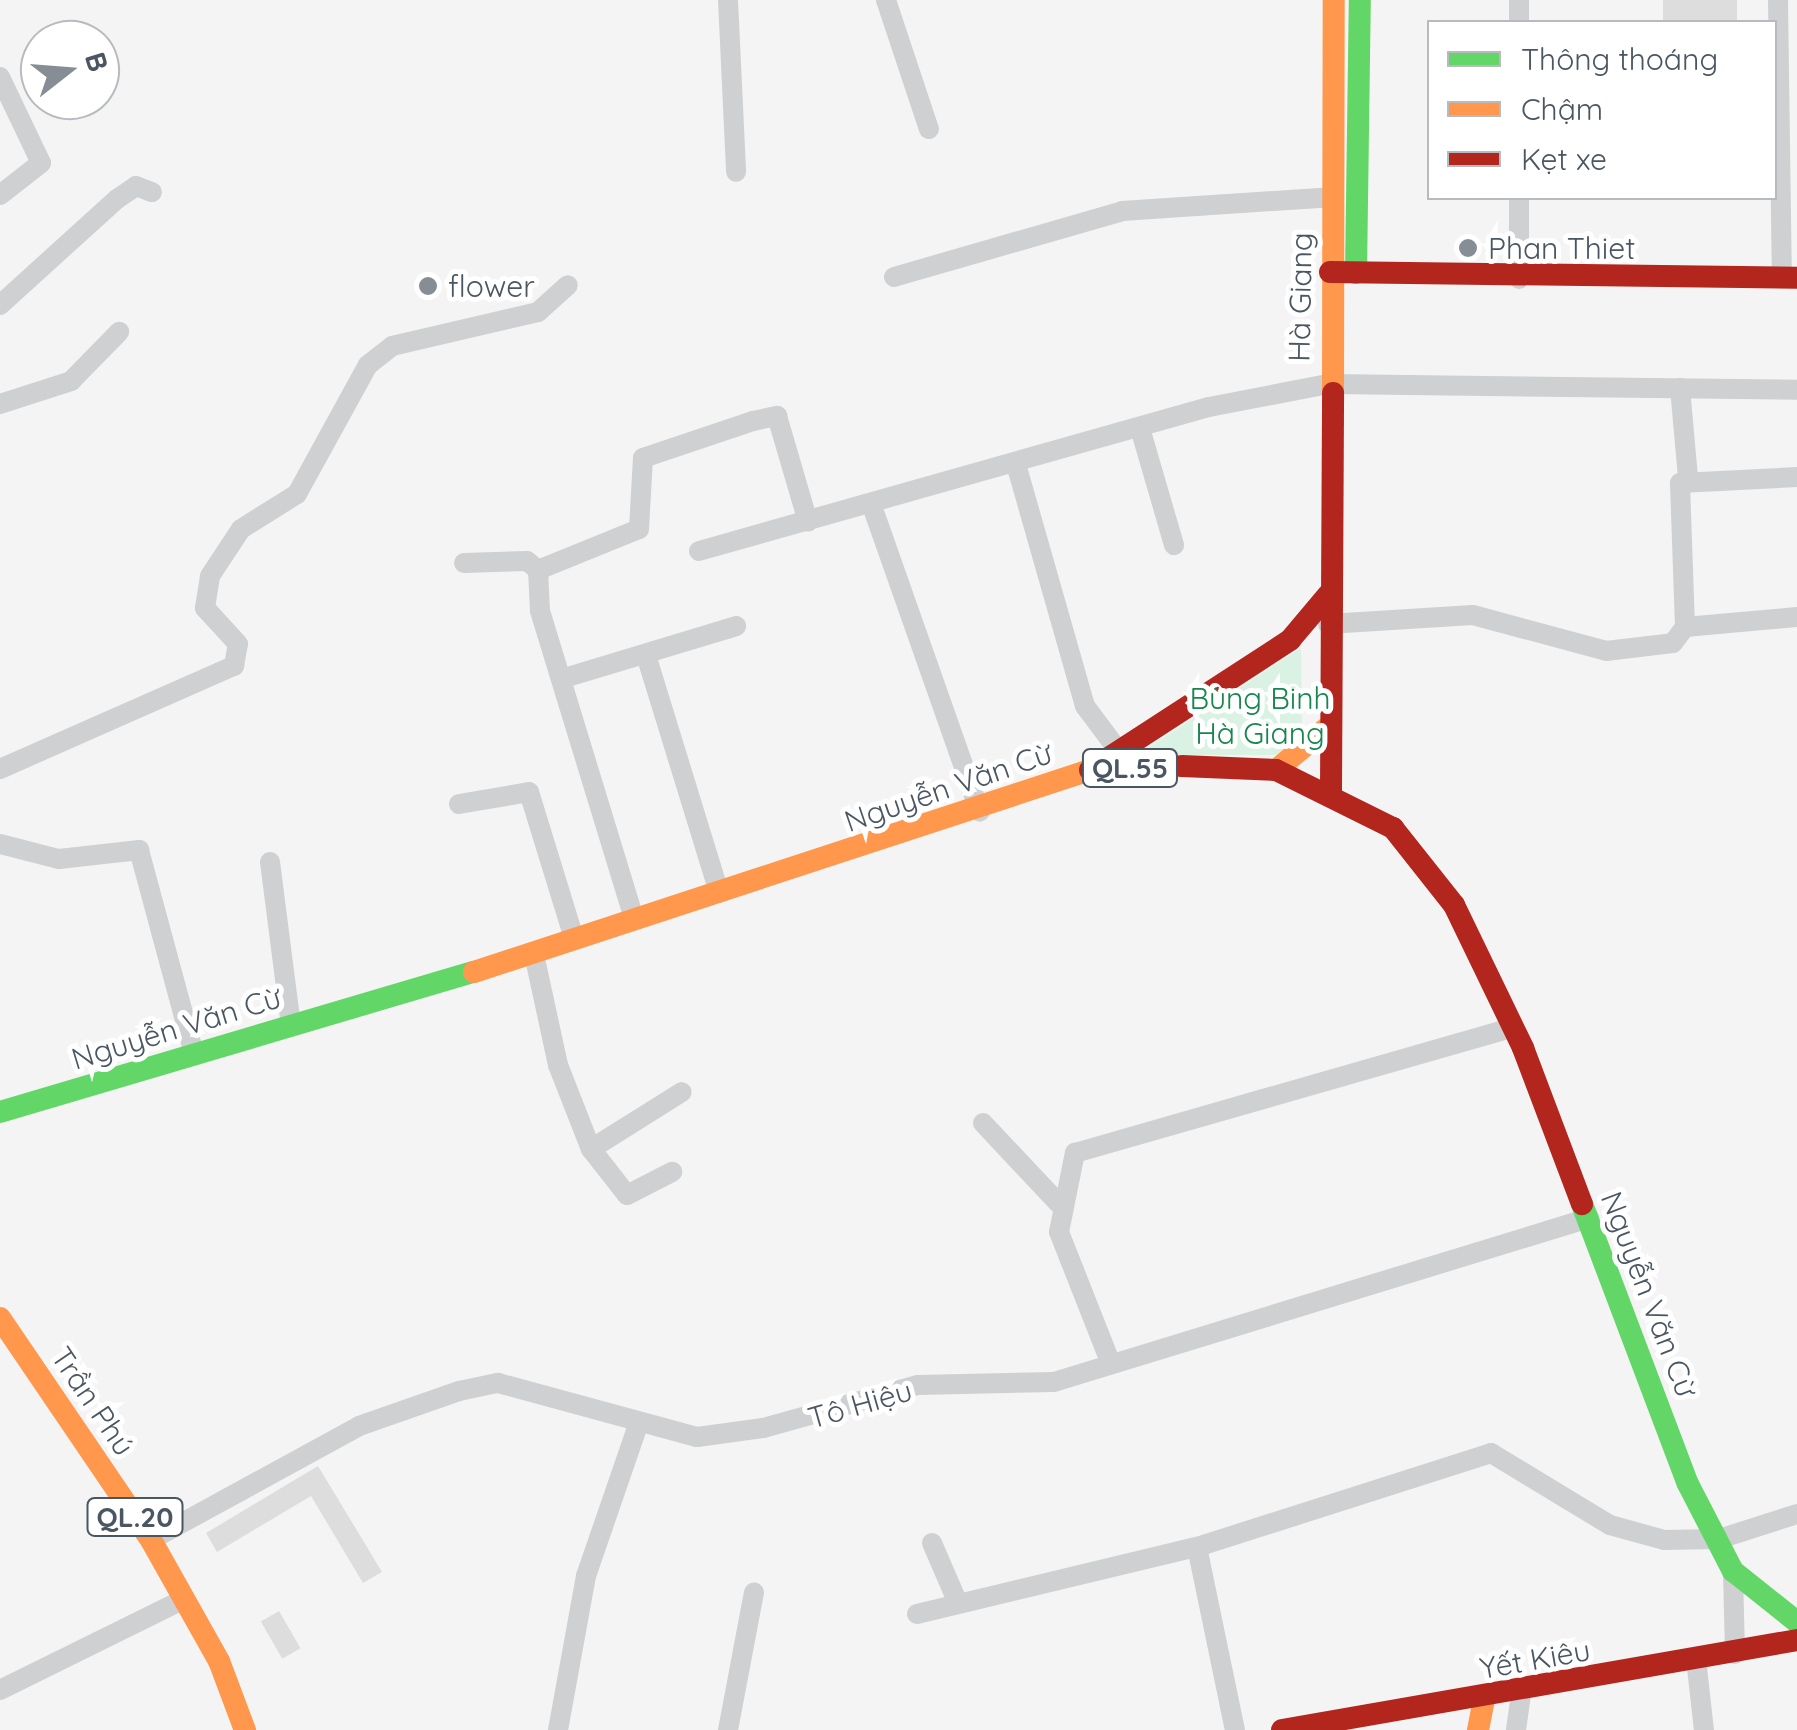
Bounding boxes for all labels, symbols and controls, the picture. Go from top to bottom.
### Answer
north arrow [20,20,120,120]
legend [1427,20,1777,200]
text: Thông thoáng [1521,40,1718,78]
text: B [78,48,117,76]
text: Chậm [1521,90,1603,128]
text: Kẹt xe [1521,140,1607,178]
place label: Phan Thiet [1488,230,1635,266]
street label: Hà Giang [1281,232,1319,362]
marker: Phan Thiet [1457,237,1479,259]
place label: flower [448,268,535,304]
marker: flower [417,275,439,297]
park label: Bùng Binh Hà Giang [1189,680,1331,750]
street label: Nguyễn Văn Cừ [840,735,1056,839]
road number: QL.55 [1080,745,1180,791]
street label: Nguyễn Văn Cừ [67,979,285,1077]
street label: Nguyễn Văn Cừ [1593,1186,1705,1402]
street label: Trần Phú [44,1340,142,1462]
street label: Tô Hiệu [804,1372,916,1436]
road number: QL.20 [85,1494,185,1540]
street label: Yết Kiêu [1477,1632,1593,1686]

